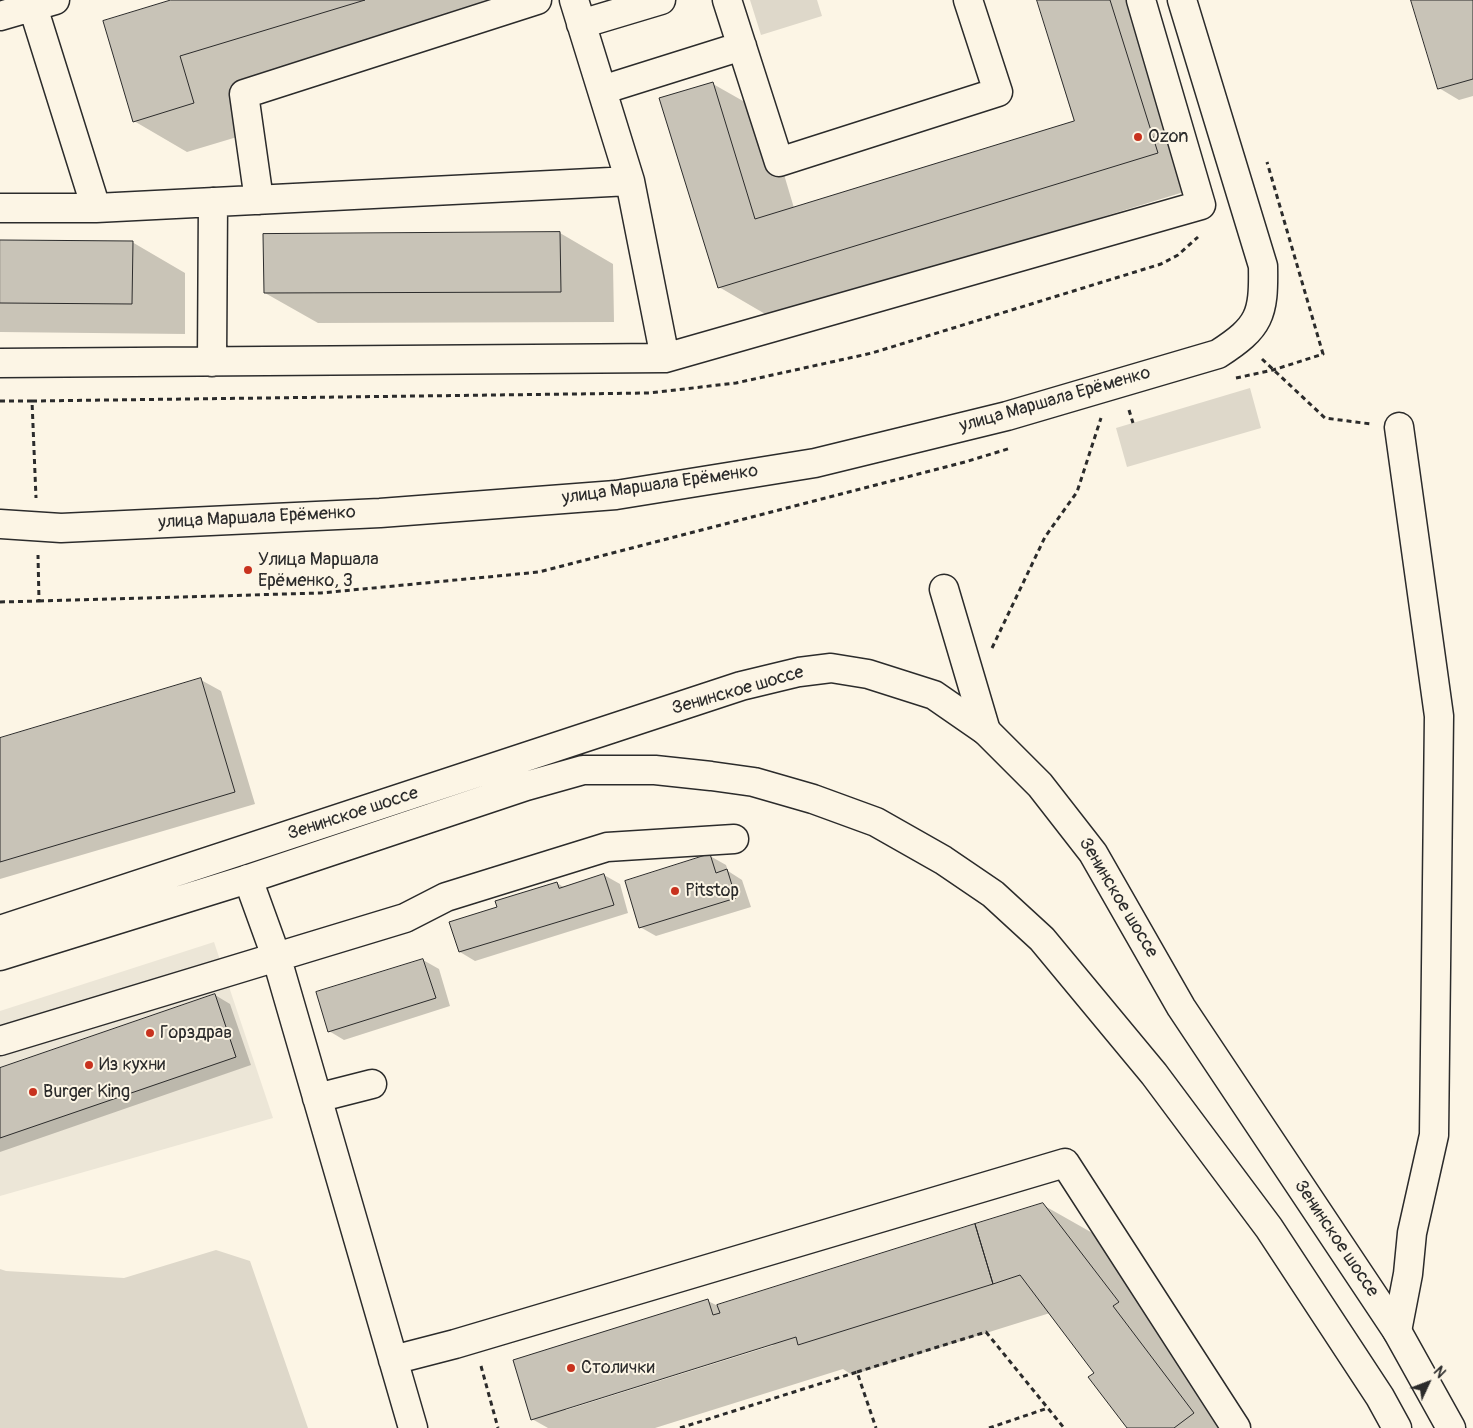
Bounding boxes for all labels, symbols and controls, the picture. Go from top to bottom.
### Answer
place label: Ozon [1148,126,1188,148]
marker: Ozon [1132,131,1144,143]
street label: улица Маршала Ерёменко [957,362,1153,438]
street label: улица Маршала Ерёменко [561,461,759,509]
street label: улица Маршала Ерёменко [158,502,356,534]
place label: Улица Маршала Ерёменко, 3 [258,549,379,592]
marker: Улица Маршала Ерёменко, 3 [242,564,254,576]
street label: Зенинское шоссе [670,662,806,720]
street label: Зенинское шоссе [285,783,421,845]
street label: Зенинское шоссе [1074,834,1162,962]
place label: Pitstop [685,880,739,902]
marker: Pitstop [669,885,681,897]
place label: Горздрав [160,1022,232,1044]
marker: Горздрав [144,1027,156,1039]
place label: Из кухни [99,1054,165,1076]
marker: Из кухни [83,1059,95,1071]
place label: Burger King [43,1081,130,1103]
marker: Burger King [27,1086,39,1098]
street label: Зенинское шоссе [1289,1177,1383,1301]
place label: Столички [581,1357,655,1379]
north arrow [1403,1358,1453,1408]
marker: Столички [565,1362,577,1374]
text: N [1430,1363,1449,1382]

